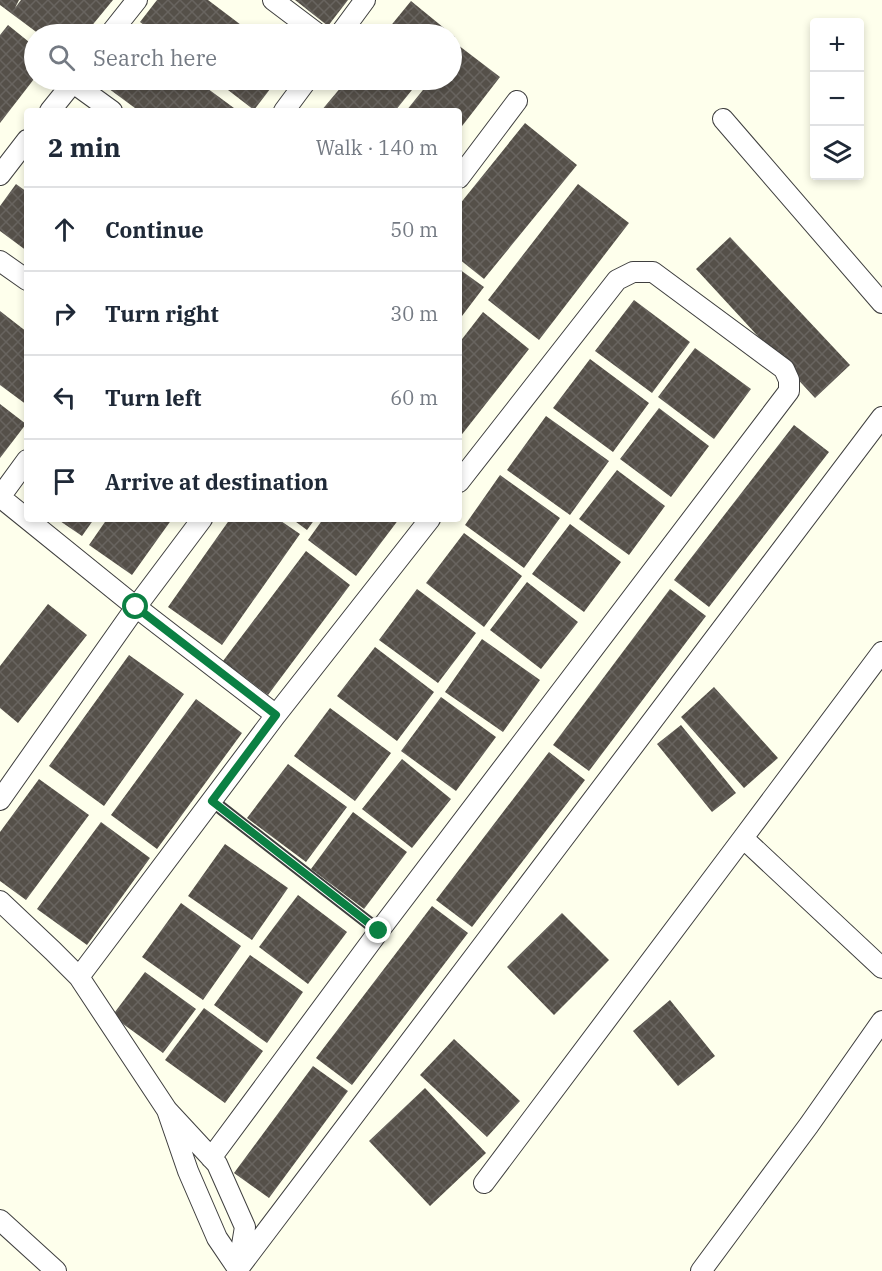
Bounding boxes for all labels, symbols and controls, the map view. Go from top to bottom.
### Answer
map controls [810,18,864,180]
button: + [810,18,864,72]
search box [24,24,462,90]
icon: search [45,41,78,74]
text: Search here [93,43,217,72]
button: − [810,72,864,126]
button: layers [810,126,864,180]
text: 2 min [48,130,121,164]
text: Walk · 140 m [316,134,438,161]
icon: ahead [48,213,81,246]
text: Continue [105,215,204,244]
text: 50 m [390,216,438,243]
icon: right [48,297,81,330]
text: Turn right [105,299,219,328]
text: 30 m [390,300,438,327]
icon: left [48,381,81,414]
text: Turn left [105,383,201,412]
text: 60 m [390,384,438,411]
icon: arrive [48,465,81,498]
text: Arrive at destination [105,467,328,496]
route start [122,593,148,619]
route end [365,917,391,943]

